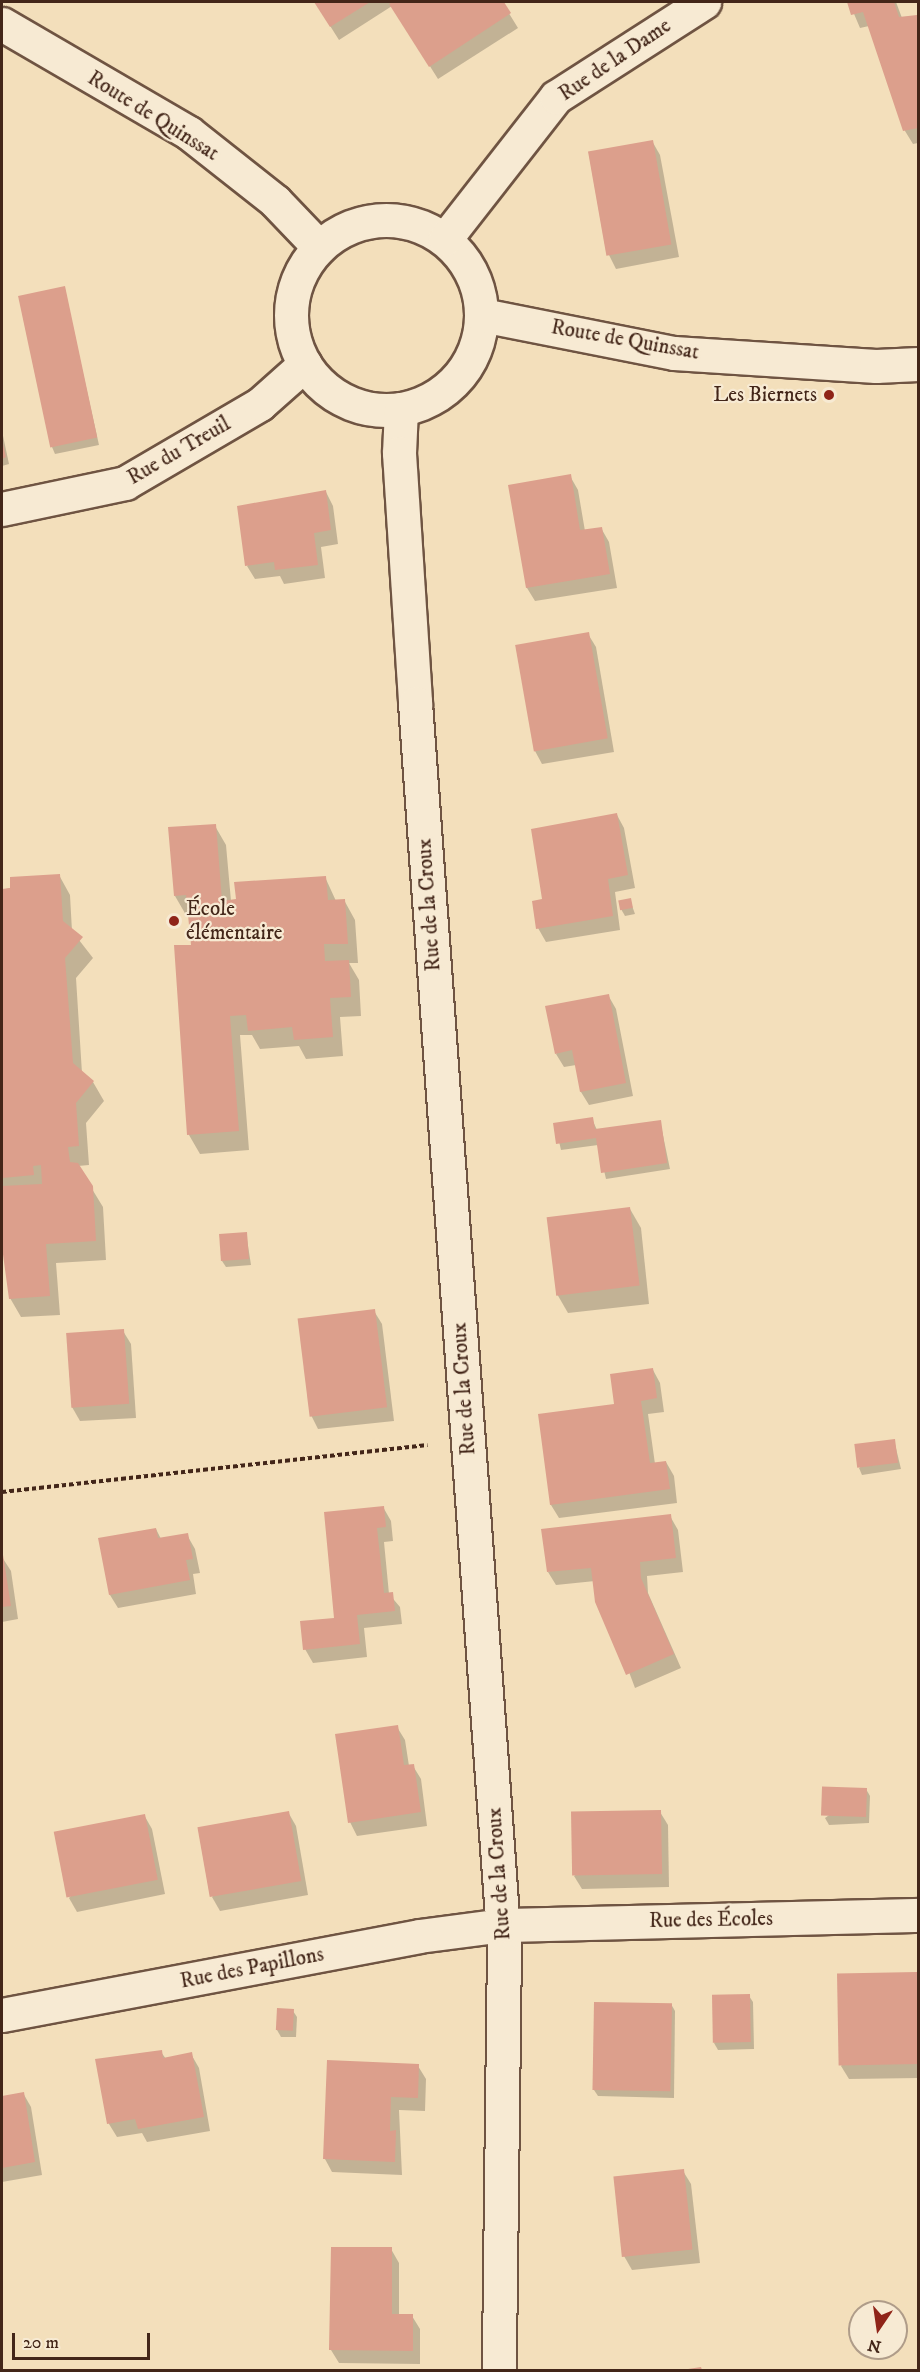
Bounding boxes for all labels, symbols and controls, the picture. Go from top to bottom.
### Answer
street label: Rue de la Dame [554,13,676,107]
street label: Route de Quinssat [83,66,223,166]
street label: Route de Quinssat [549,315,701,365]
place label: Les Biernets [713,382,817,408]
marker: Les Biernets [822,388,836,402]
street label: Rue du Treuil [123,411,235,491]
street label: Rue de la Croux [412,838,446,972]
place label: École élémentaire [186,896,282,946]
marker: École élémentaire [167,914,181,928]
street label: Rue de la Croux [447,1322,481,1456]
street label: Rue de la Croux [482,1807,516,1941]
street label: Rue des Écoles [649,1906,773,1934]
street label: Rue des Papillons [178,1942,326,1994]
north arrow [848,2300,908,2360]
scale bar [15,2321,153,2359]
text: 20 m [23,2332,59,2354]
text: N [866,2334,883,2357]

